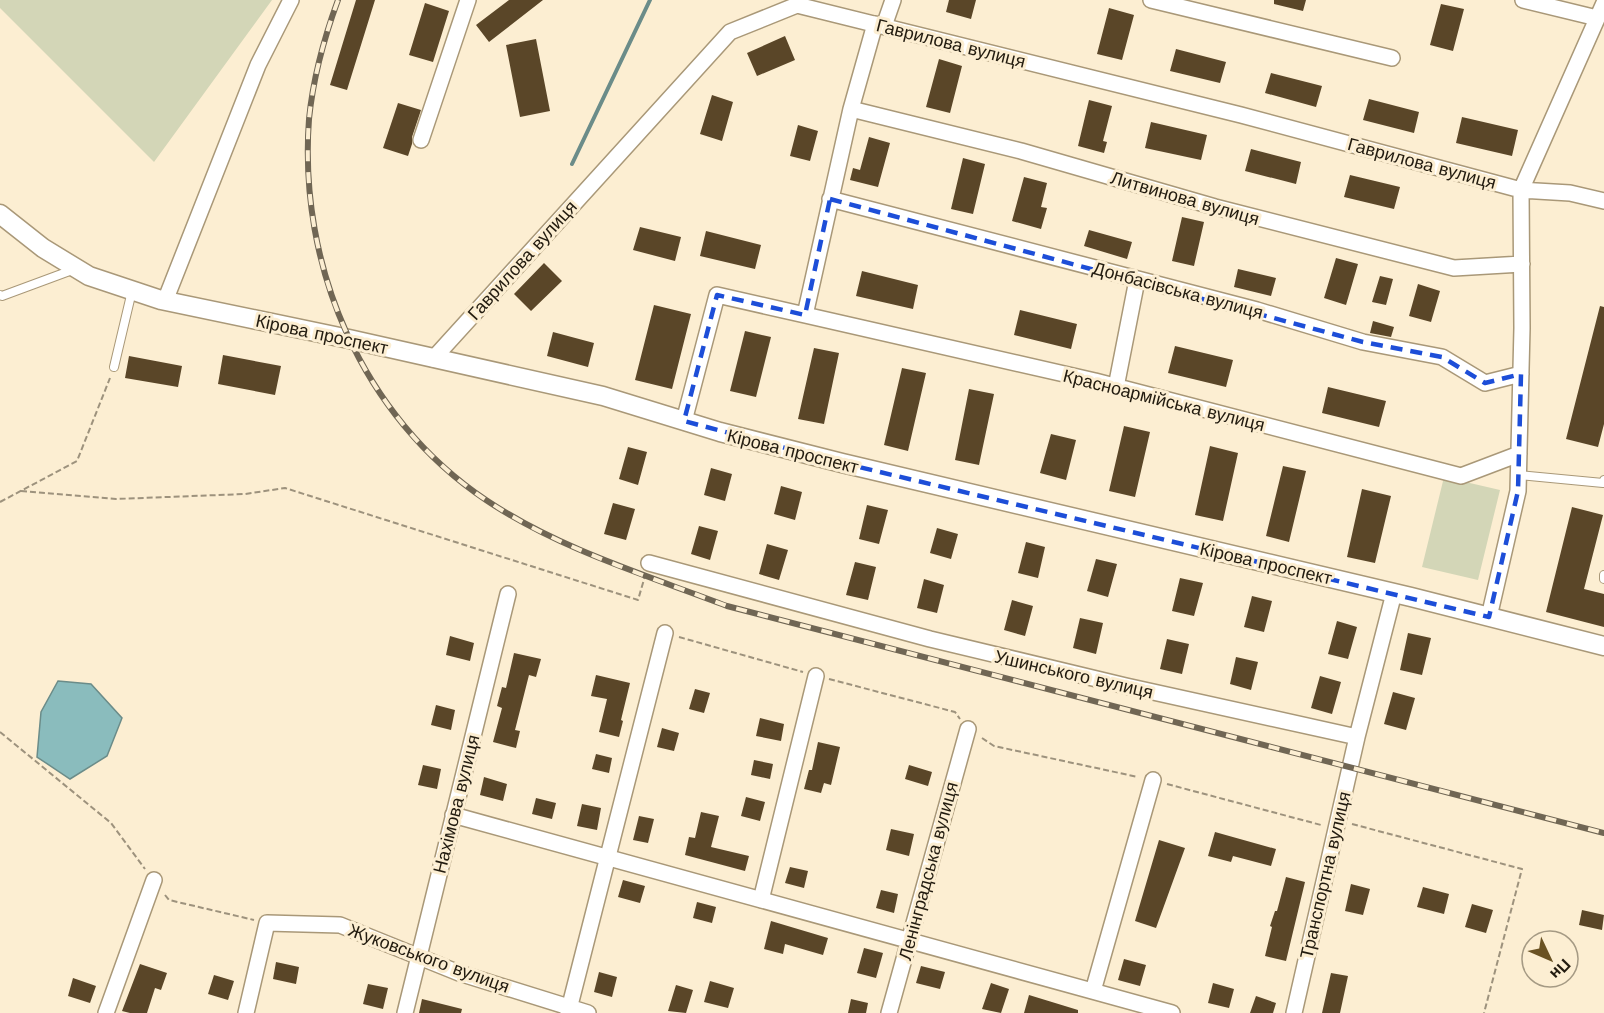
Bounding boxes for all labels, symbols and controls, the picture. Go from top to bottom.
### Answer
street label: Гаврилова вулиця [874,14,1028,72]
street label: Гаврилова вулиця [1345,133,1499,193]
street label: Литвинова вулиця [1108,167,1262,229]
street label: Гаврилова вулиця [463,196,581,324]
street label: Донбасівська вулиця [1090,257,1266,323]
street label: Кірова проспект [254,310,390,358]
street label: Красноармійська вулиця [1061,365,1267,435]
street label: Кірова проспект [725,424,861,478]
street label: Кірова проспект [1198,538,1334,588]
street label: Ушинського вулиця [993,646,1155,702]
street label: Нахімова вулиця [429,732,483,876]
street label: Ленінградська вулиця [894,779,962,963]
street label: Транспортна вулиця [1296,789,1354,961]
street label: Жуковського вулиця [346,919,512,997]
north arrow [1520,929,1580,989]
text: Пн [1546,955,1575,983]

